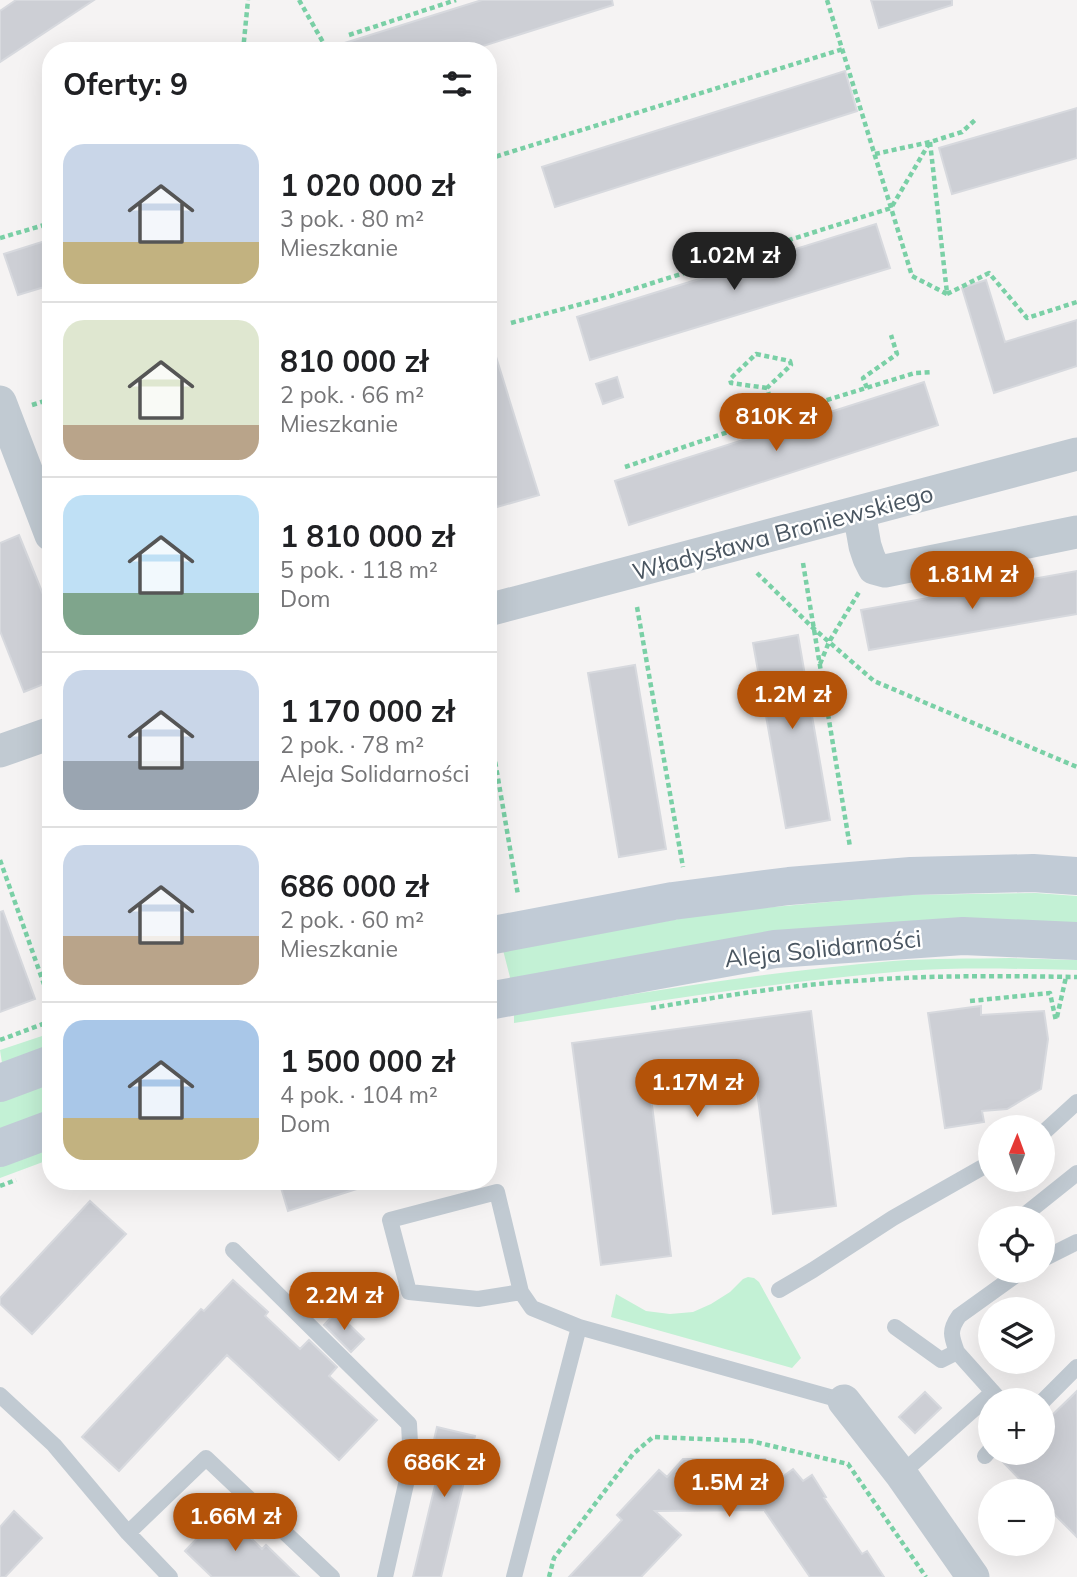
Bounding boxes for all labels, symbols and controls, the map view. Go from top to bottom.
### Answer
text: Oferty: 9 [63,65,188,103]
icon: filters [438,65,476,103]
text: 1 020 000 zł [280,166,454,204]
icon: home [119,172,203,256]
text: 3 pok. · 80 m² [280,204,424,233]
pin: 1.02M zł [662,232,806,292]
text: Mieszkanie [280,233,398,262]
text: 1.02M zł [688,240,780,269]
text: 810 000 zł [280,342,428,380]
icon: home [119,348,203,432]
text: 2 pok. · 66 m² [280,380,424,409]
pin: 810K zł [711,393,841,453]
text: 810K zł [735,401,817,430]
text: Mieszkanie [280,409,398,438]
street label: Władysława Broniewskiego [629,477,936,587]
text: 1 810 000 zł [280,517,454,555]
icon: home [119,523,203,607]
pin: 1.81M zł [900,552,1044,611]
text: 5 pok. · 118 m² [280,555,438,584]
text: 1.81M zł [926,559,1018,588]
text: Dom [280,584,331,613]
pin: 1.2M zł [727,672,857,731]
text: 1.2M zł [753,679,831,708]
text: 1 170 000 zł [280,692,454,730]
icon: home [119,698,203,782]
text: 2 pok. · 78 m² [280,730,424,759]
text: Aleja Solidarności [280,759,469,788]
text: 686 000 zł [280,867,428,905]
icon: home [119,873,203,957]
text: 2 pok. · 60 m² [280,905,424,934]
street label: Aleja Solidarności [723,923,923,973]
text: Mieszkanie [280,934,398,963]
text: 1 500 000 zł [280,1042,454,1080]
icon: home [119,1048,203,1132]
pin: 1.17M zł [625,1060,769,1119]
text: 1.17M zł [651,1067,743,1096]
text: 4 pok. · 104 m² [280,1080,438,1109]
text: Dom [280,1109,331,1138]
north arrow [978,1115,1055,1192]
map controls [978,1115,1055,1556]
button: locate [978,1206,1055,1283]
pin: 2.2M zł [279,1272,409,1332]
text: 2.2M zł [305,1280,383,1309]
button: layers [978,1297,1055,1374]
button: + [978,1388,1055,1465]
pin: 686K zł [379,1440,509,1499]
text: 686K zł [403,1447,485,1476]
pin: 1.5M zł [664,1460,794,1519]
text: 1.5M zł [690,1467,768,1496]
button: − [978,1479,1055,1556]
pin: 1.66M zł [163,1494,307,1553]
text: 1.66M zł [189,1501,281,1530]

